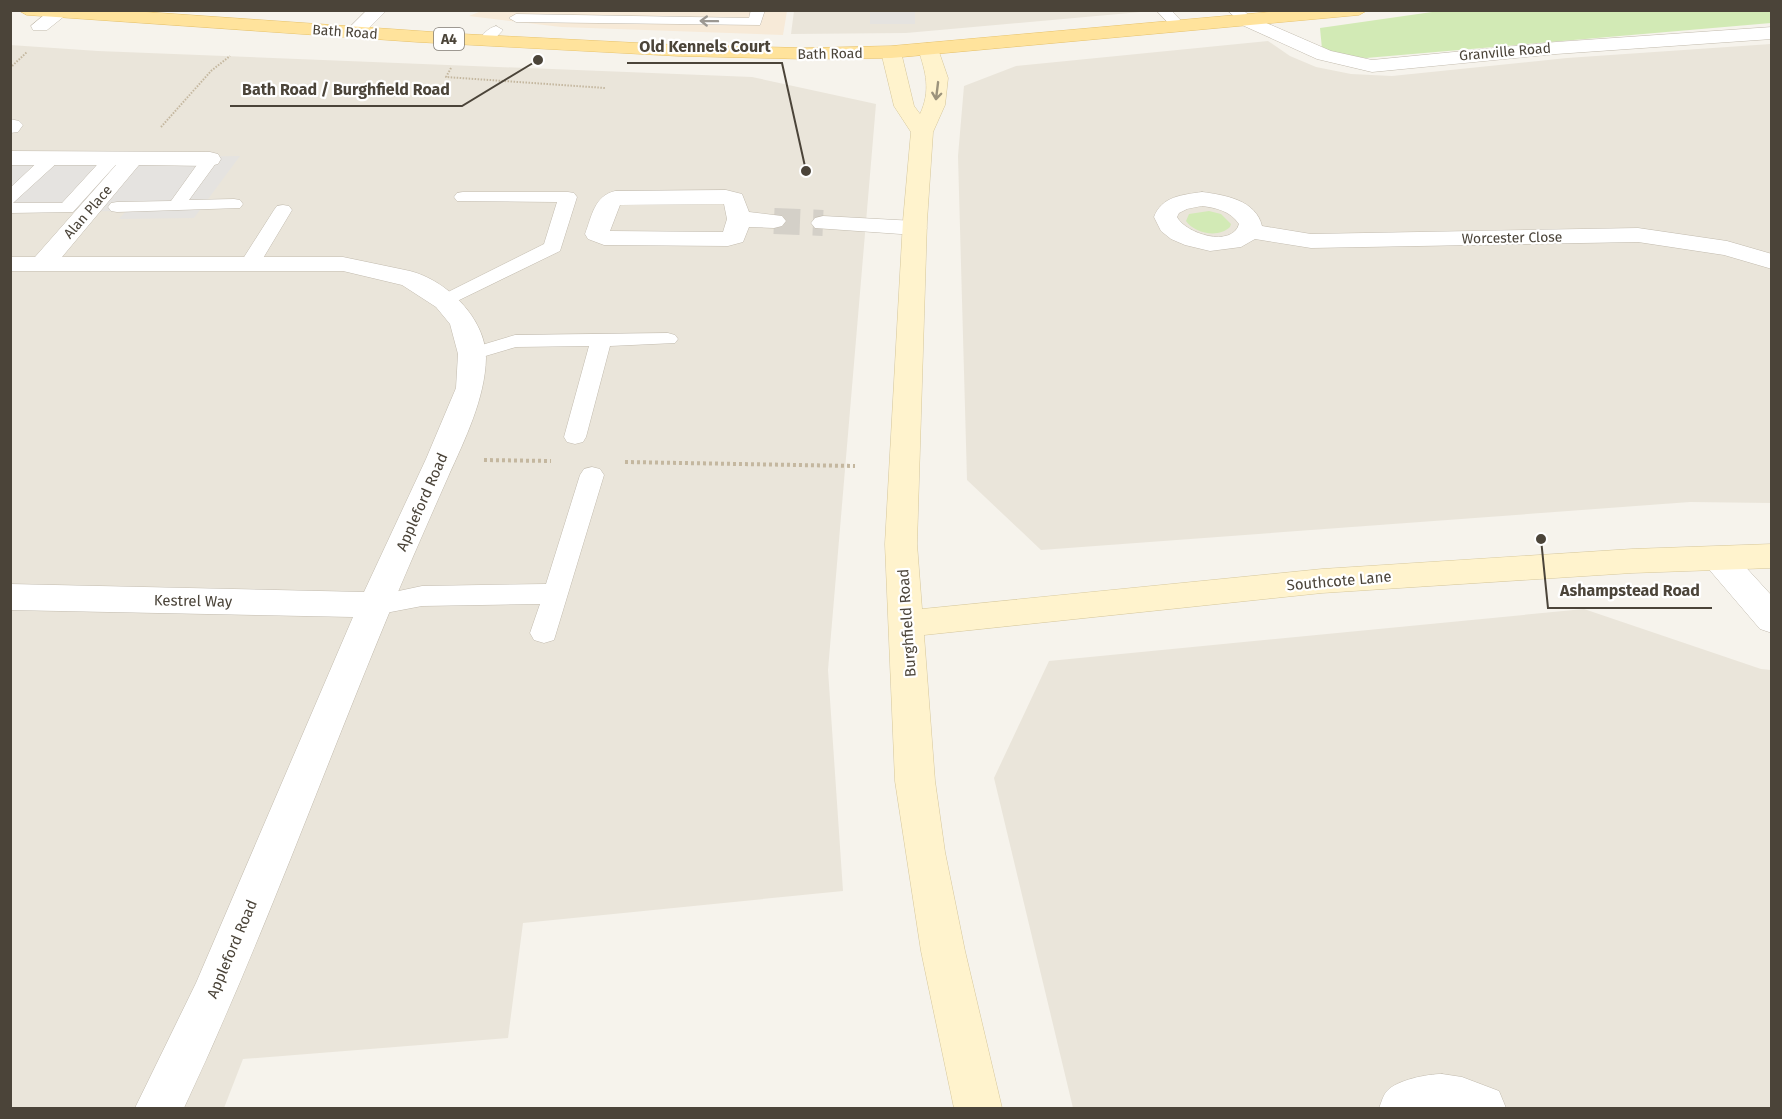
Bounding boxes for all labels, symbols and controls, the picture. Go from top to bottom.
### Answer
one-way arrow [699,15,719,27]
street label: Bath Road [312,21,378,43]
road number: A4 [434,28,464,50]
callout: Old Kennels Court [627,29,782,63]
text: Old Kennels Court [639,37,771,56]
street label: Granville Road [1458,40,1552,64]
street label: Bath Road [797,45,863,63]
callout: Bath Road / Burghfield Road [230,72,462,106]
text: Bath Road / Burghfield Road [242,80,450,99]
one-way arrow [931,81,942,101]
street label: Alan Place [60,182,116,242]
street label: Worcester Close [1461,229,1563,247]
street label: Appleford Road [392,450,452,554]
street label: Southcote Lane [1286,567,1392,595]
street label: Burghfield Road [894,568,920,678]
callout: Ashampstead Road [1548,574,1712,608]
text: Ashampstead Road [1559,581,1700,600]
street label: Kestrel Way [154,591,233,611]
street label: Appleford Road [203,897,261,1001]

